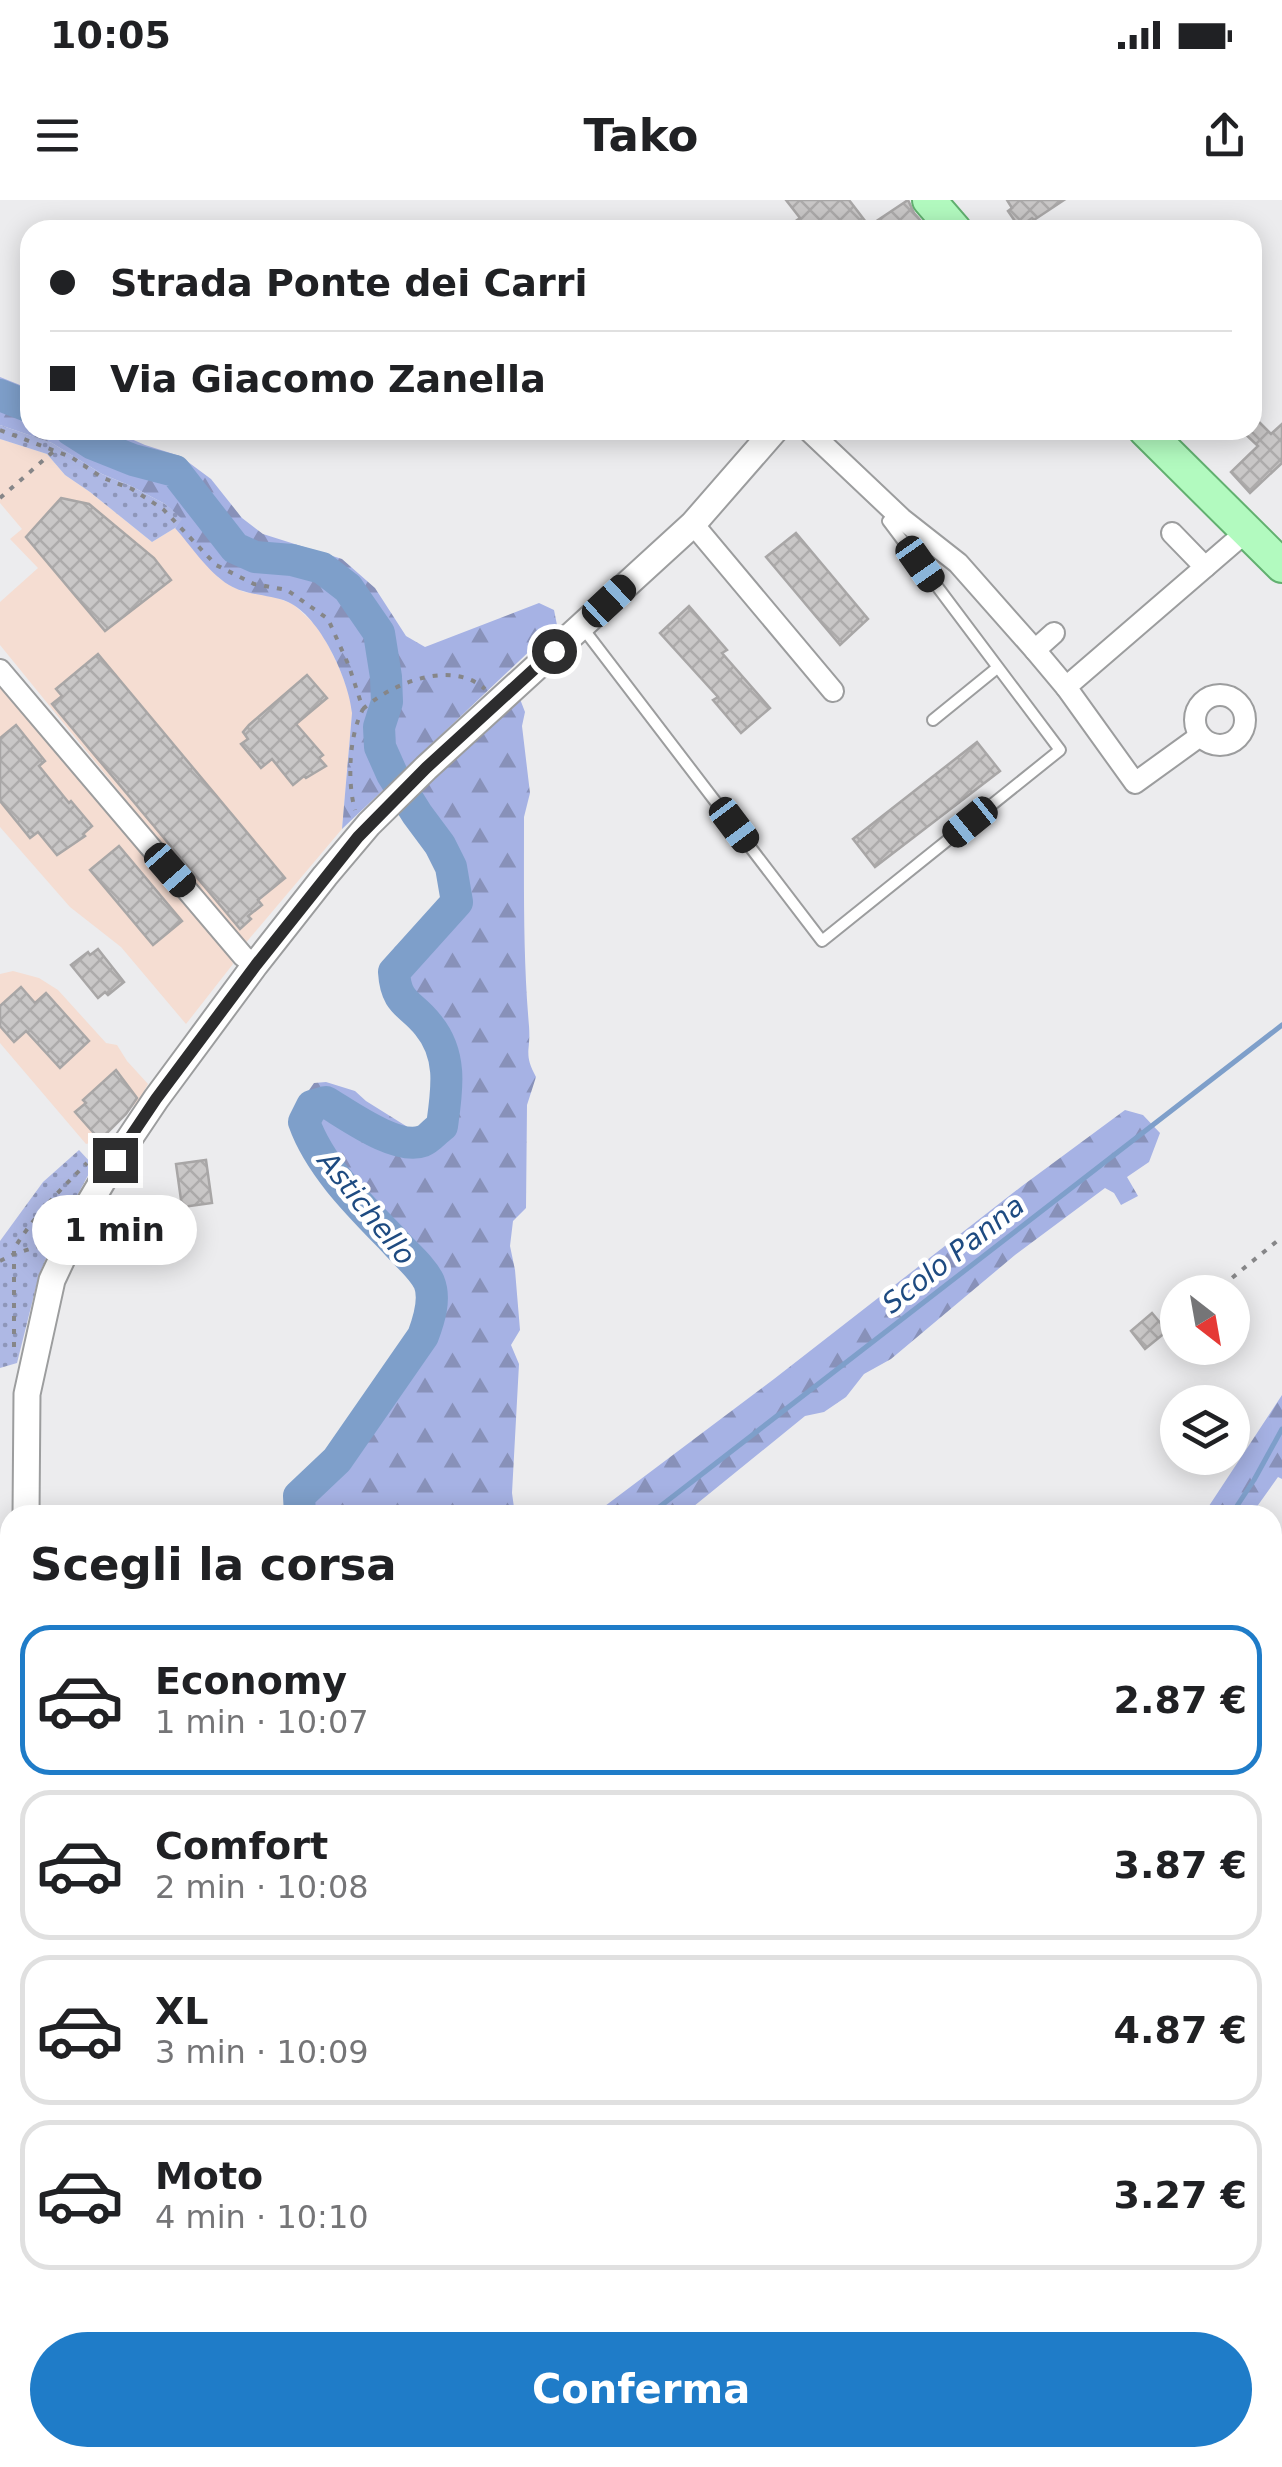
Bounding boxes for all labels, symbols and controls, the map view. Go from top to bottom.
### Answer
text: 10:05 [50,13,171,57]
icon: menu [30,108,85,163]
icon: share [1197,108,1252,163]
text: Tako [584,109,698,162]
text: Strada Ponte dei Carri [110,261,587,305]
text: Via Giacomo Zanella [110,357,546,401]
car [891,531,949,597]
car [577,570,641,632]
route start [532,629,577,674]
car [937,791,1003,853]
car [704,792,764,858]
car [139,838,201,902]
route end [93,1138,138,1183]
water label: Astichello [310,1144,422,1271]
water label: Scolo Panna [876,1189,1031,1320]
callout: 1 min [32,1195,198,1265]
text: 1 min [64,1211,165,1249]
north arrow [1160,1275,1250,1365]
map controls [1160,1275,1250,1475]
button: layers [1160,1385,1250,1475]
text: Scegli la corsa [30,1538,397,1591]
icon: car [35,1655,125,1745]
text: Economy [155,1659,347,1703]
text: 2.87 € [1114,1678,1247,1722]
text: 1 min · 10:07 [155,1703,369,1741]
icon: car [35,1820,125,1910]
text: Comfort [155,1824,328,1868]
text: 3.87 € [1114,1843,1247,1887]
text: 2 min · 10:08 [155,1868,369,1906]
icon: car [35,1985,125,2075]
text: XL [155,1989,209,2033]
text: 4.87 € [1114,2008,1247,2052]
text: 3 min · 10:09 [155,2033,369,2071]
icon: car [35,2150,125,2240]
text: Moto [155,2154,263,2198]
text: 3.27 € [1114,2173,1247,2217]
text: 4 min · 10:10 [155,2198,369,2236]
button: Conferma [30,2332,1252,2447]

